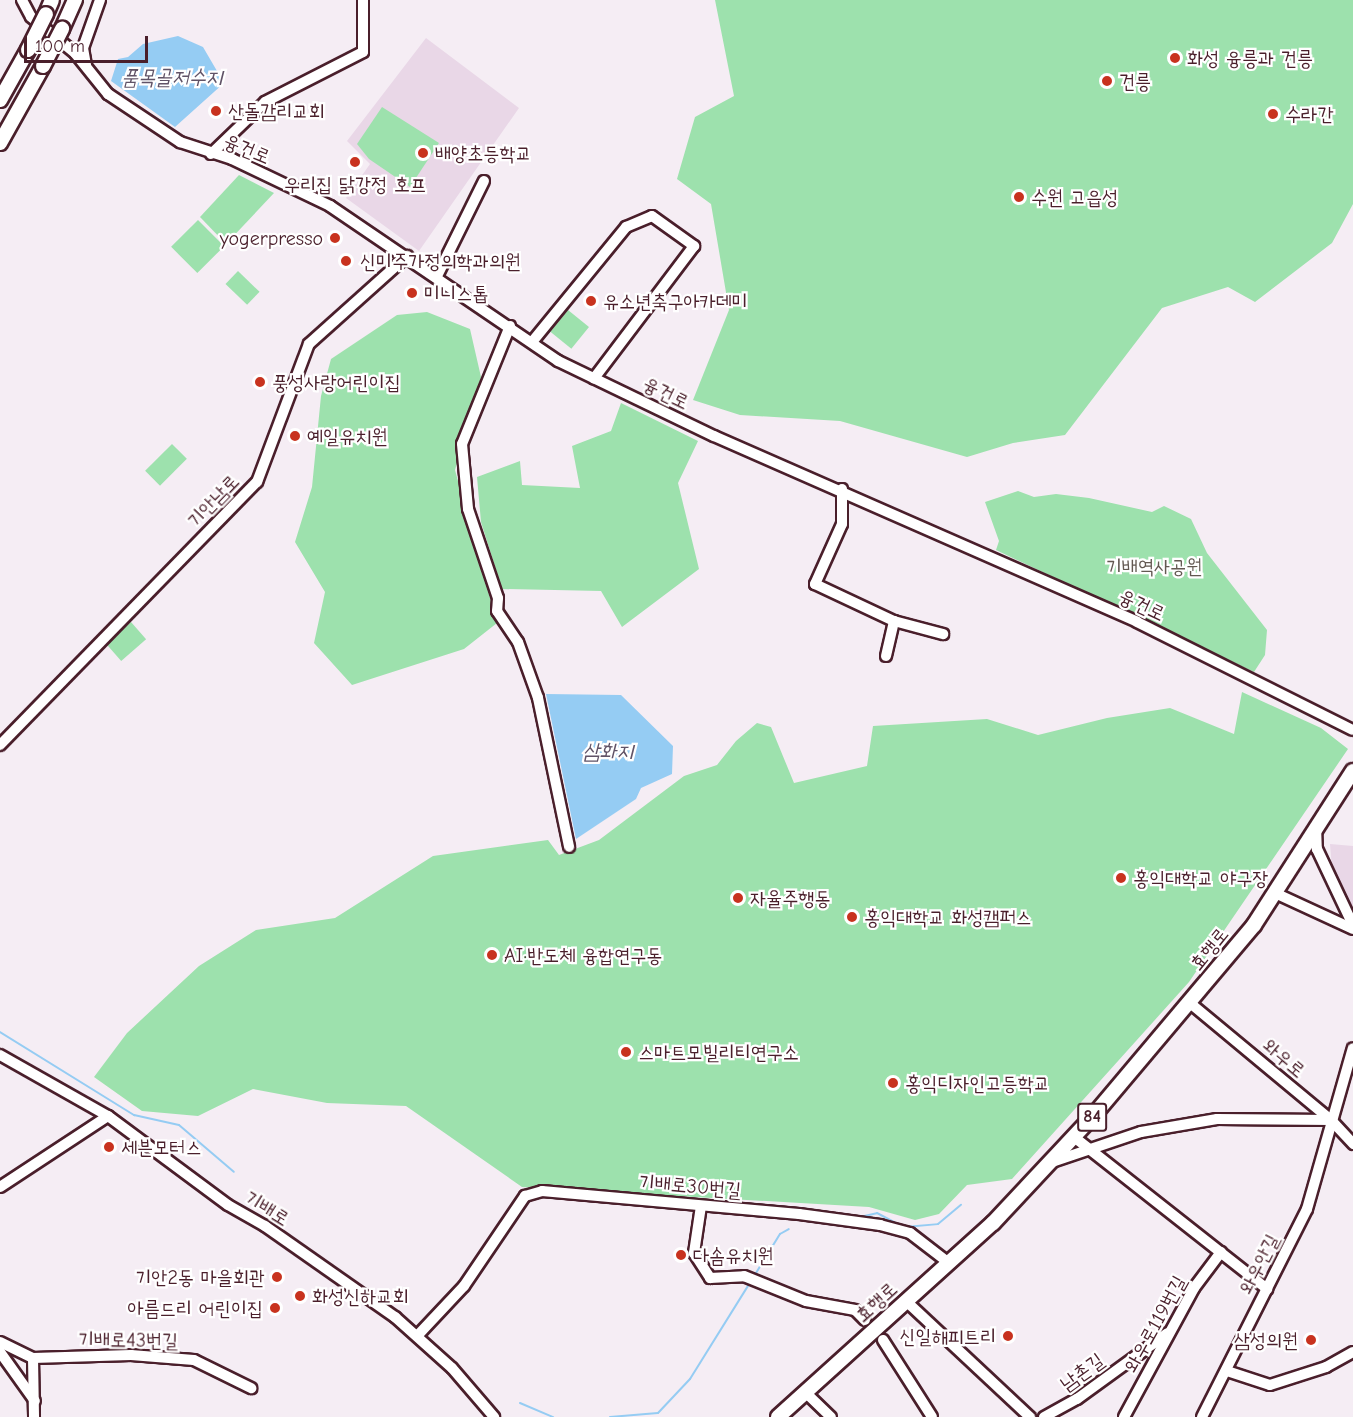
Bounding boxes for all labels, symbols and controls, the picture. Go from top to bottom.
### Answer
scale bar [27,24,152,62]
text: 100 m [35,36,85,57]
place label: 화성 융릉과 건릉 [1187,46,1313,70]
marker: 화성 융릉과 건릉 [1168,51,1182,65]
water label: 품목골저수지 [121,64,223,90]
place label: 건릉 [1119,69,1151,93]
marker: 건릉 [1100,74,1114,88]
place label: 산돌감리교회 [228,99,325,123]
place label: 수라간 [1285,102,1333,126]
marker: 산돌감리교회 [209,104,223,118]
marker: 수라간 [1266,107,1280,121]
street label: 융건로 [220,129,274,169]
place label: 배양초등학교 [435,141,532,165]
marker: 배양초등학교 [416,146,430,160]
marker: 우리집 닭강정 호프 [348,155,362,169]
place label: 우리집 닭강정 호프 [284,172,426,196]
place label: 수원 고읍성 [1031,185,1118,209]
marker: 수원 고읍성 [1012,190,1026,204]
place label: yogerpresso [220,226,323,250]
marker: yogerpresso [328,231,342,245]
place label: 신미주가정의학과의원 [360,249,521,273]
marker: 신미주가정의학과의원 [337,252,355,270]
place label: 미니스톱 [424,281,488,305]
marker: 미니스톱 [405,286,419,300]
place label: 유소년축구아카데미 [603,289,748,313]
marker: 유소년축구아카데미 [584,294,598,308]
place label: 풍성사랑어린이집 [272,370,401,394]
street label: 융건로 [639,372,693,414]
marker: 풍성사랑어린이집 [253,375,267,389]
place label: 예일유치원 [307,424,387,448]
marker: 예일유치원 [288,429,302,443]
street label: 기안남로 [182,470,244,532]
park label: 기배역사공원 [1106,554,1202,578]
street label: 융건로 [1115,584,1169,626]
water label: 삼화지 [583,738,633,764]
place label: 홍익대학교 야구장 [1133,866,1268,890]
marker: 홍익대학교 야구장 [1114,871,1128,885]
place label: 자율주행동 [750,886,830,910]
marker: 자율주행동 [731,891,745,905]
place label: 홍익대학교 화성캠퍼스 [864,905,1032,929]
marker: 홍익대학교 화성캠퍼스 [845,910,859,924]
street label: 효행로 [1184,923,1234,975]
place label: AI·반도체 융합연구동 [504,943,662,967]
marker: AI·반도체 융합연구동 [485,948,499,962]
street label: 와우로 [1258,1033,1310,1083]
place label: 스마트모빌리티연구소 [638,1040,799,1064]
marker: 스마트모빌리티연구소 [619,1045,633,1059]
place label: 홍익디자인고등학교 [905,1071,1050,1095]
marker: 홍익디자인고등학교 [886,1076,900,1090]
road number: 84 [1077,1102,1107,1132]
place label: 세븐모터스 [121,1135,201,1159]
marker: 세븐모터스 [102,1140,116,1154]
street label: 기배로30번길 [638,1170,742,1202]
street label: 기배로 [240,1185,294,1231]
street label: 와우안길 [1234,1230,1284,1298]
place label: 다솜유치원 [693,1243,773,1267]
marker: 다솜유치원 [674,1248,688,1262]
place label: 기안2동 마을회관 [135,1265,265,1289]
marker: 기안2동 마을회관 [270,1270,284,1284]
street label: 와우로119번길 [1119,1271,1191,1377]
street label: 효행로 [850,1277,902,1327]
place label: 화성신하교회 [312,1284,409,1308]
marker: 화성신하교회 [293,1289,307,1303]
place label: 아름드리 어린이집 [128,1296,263,1320]
marker: 아름드리 어린이집 [268,1301,282,1315]
place label: 신일해피트리 [899,1324,996,1348]
street label: 기배로43번길 [78,1327,178,1353]
place label: 삼성의원 [1234,1328,1298,1352]
marker: 신일해피트리 [1001,1329,1015,1343]
marker: 삼성의원 [1302,1331,1320,1349]
street label: 남촌길 [1055,1348,1109,1396]

